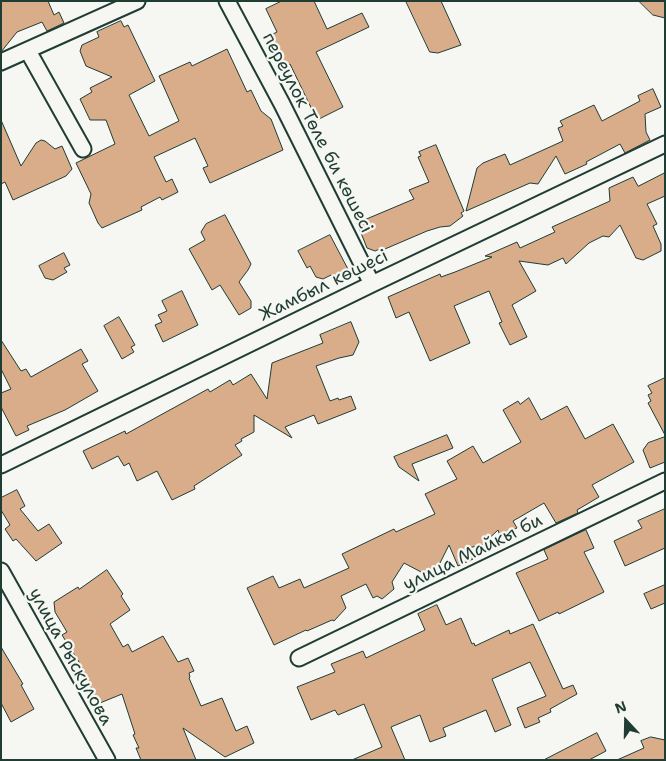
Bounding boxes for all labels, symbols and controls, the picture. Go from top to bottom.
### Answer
street label: переулок Төле би көшесі [257,29,377,237]
street label: Жамбыл көшесі [256,245,392,327]
street label: улица Майкы би [400,510,546,596]
street label: улица Рыскулова [23,585,117,729]
north arrow [601,696,651,746]
text: N [612,697,629,717]

